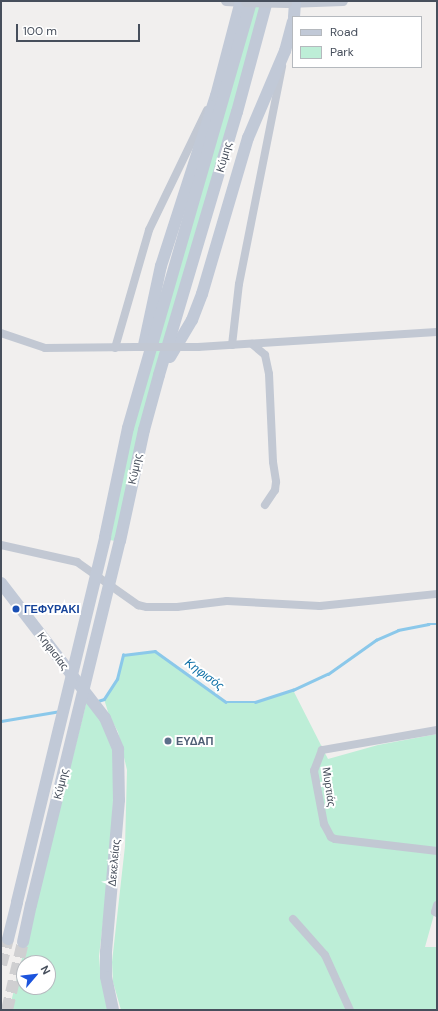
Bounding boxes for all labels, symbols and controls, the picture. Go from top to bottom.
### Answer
scale bar [18,16,142,42]
legend [292,16,422,68]
text: 100 m [23,23,57,39]
text: Road [330,24,358,40]
text: Park [330,44,354,60]
street label: Κύμης [213,140,235,174]
street label: Κύμης [125,452,145,486]
place label: ΓΕΦΥΡΑΚΙ [24,602,79,616]
marker: ΓΕΦΥΡΑΚΙ [11,604,21,614]
street label: Κηφισίας [35,629,71,673]
water label: Κηφισός [182,656,226,694]
place label: ΕΥΔΑΠ [176,734,213,748]
marker: ΕΥΔΑΠ [163,736,173,746]
street label: Μυρτιάς [320,766,338,808]
street label: Κύμης [51,767,71,801]
street label: Δεκελείας [105,839,123,887]
north arrow [16,955,56,995]
text: N [38,963,54,977]

